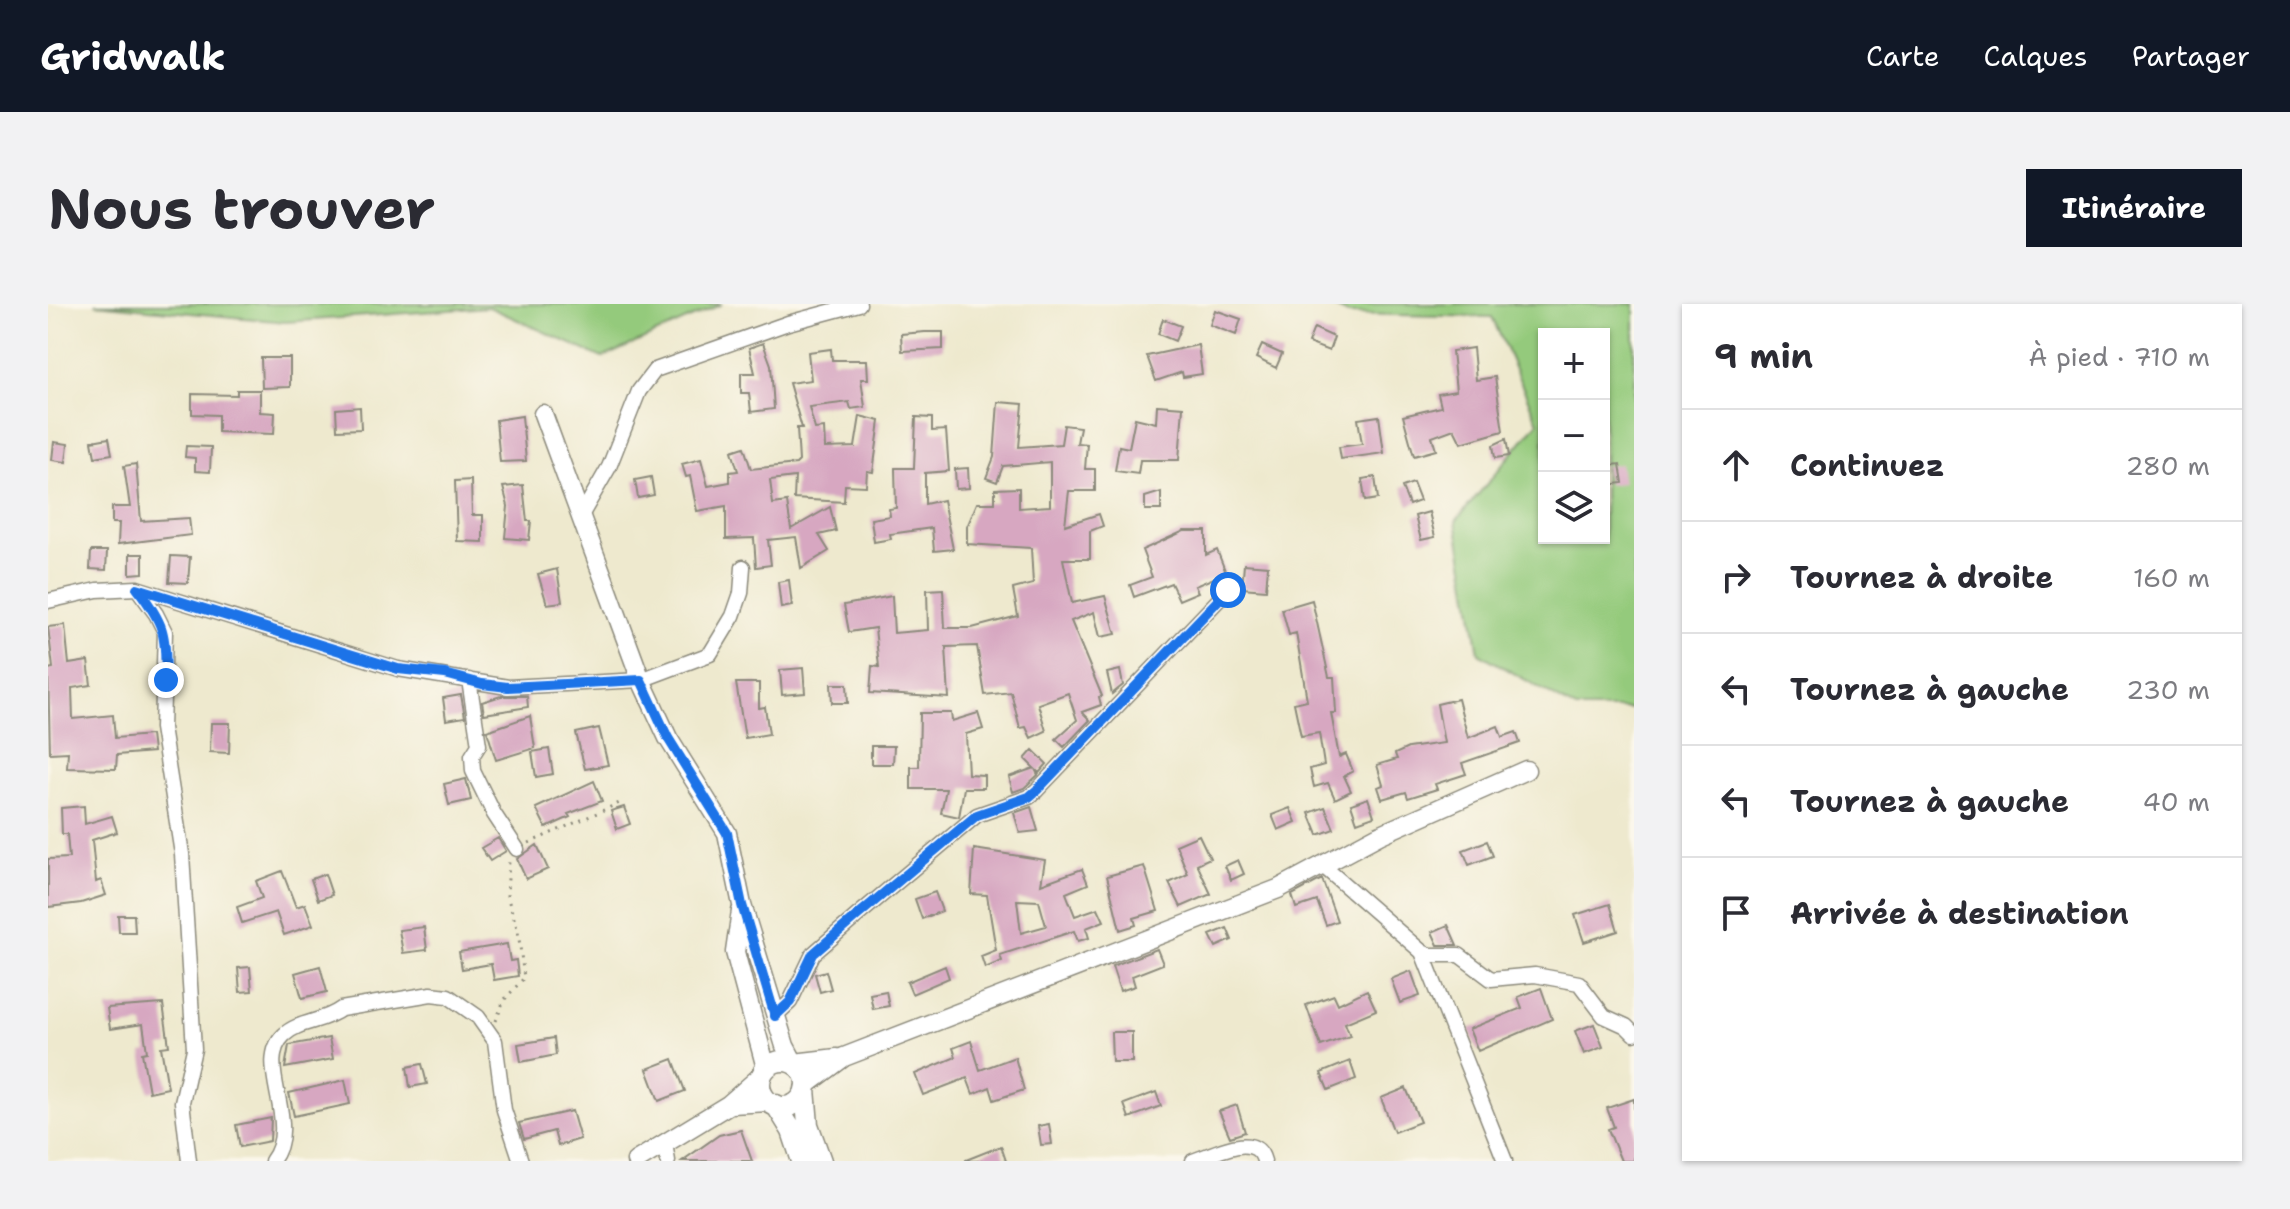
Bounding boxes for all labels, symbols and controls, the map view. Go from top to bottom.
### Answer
text: Gridwalk [40,31,226,82]
text: Carte [1866,37,1939,75]
text: Calques [1983,37,2088,75]
text: Partager [2132,37,2250,75]
button: Itinéraire [2026,169,2242,247]
text: Nous trouver [48,171,435,246]
map controls [1538,328,1610,544]
button: + [1538,328,1610,400]
text: 9 min [1714,333,1813,379]
text: À pied · 710 m [2028,339,2210,374]
button: − [1538,400,1610,472]
icon: ahead [1714,443,1758,487]
text: Continuez [1790,445,1945,486]
text: 280 m [2125,448,2210,483]
button: layers [1538,472,1610,544]
icon: right [1714,555,1758,599]
text: Tournez à droite [1790,557,2053,598]
text: 160 m [2133,560,2210,595]
route start [1210,572,1246,608]
route end [148,662,184,698]
icon: left [1714,667,1758,711]
text: Tournez à gauche [1790,669,2069,710]
text: 230 m [2126,672,2210,707]
icon: left [1714,779,1758,823]
text: Tournez à gauche [1790,781,2069,822]
text: 40 m [2143,784,2210,819]
icon: arrive [1714,891,1758,935]
text: Arrivée à destination [1790,893,2129,934]

